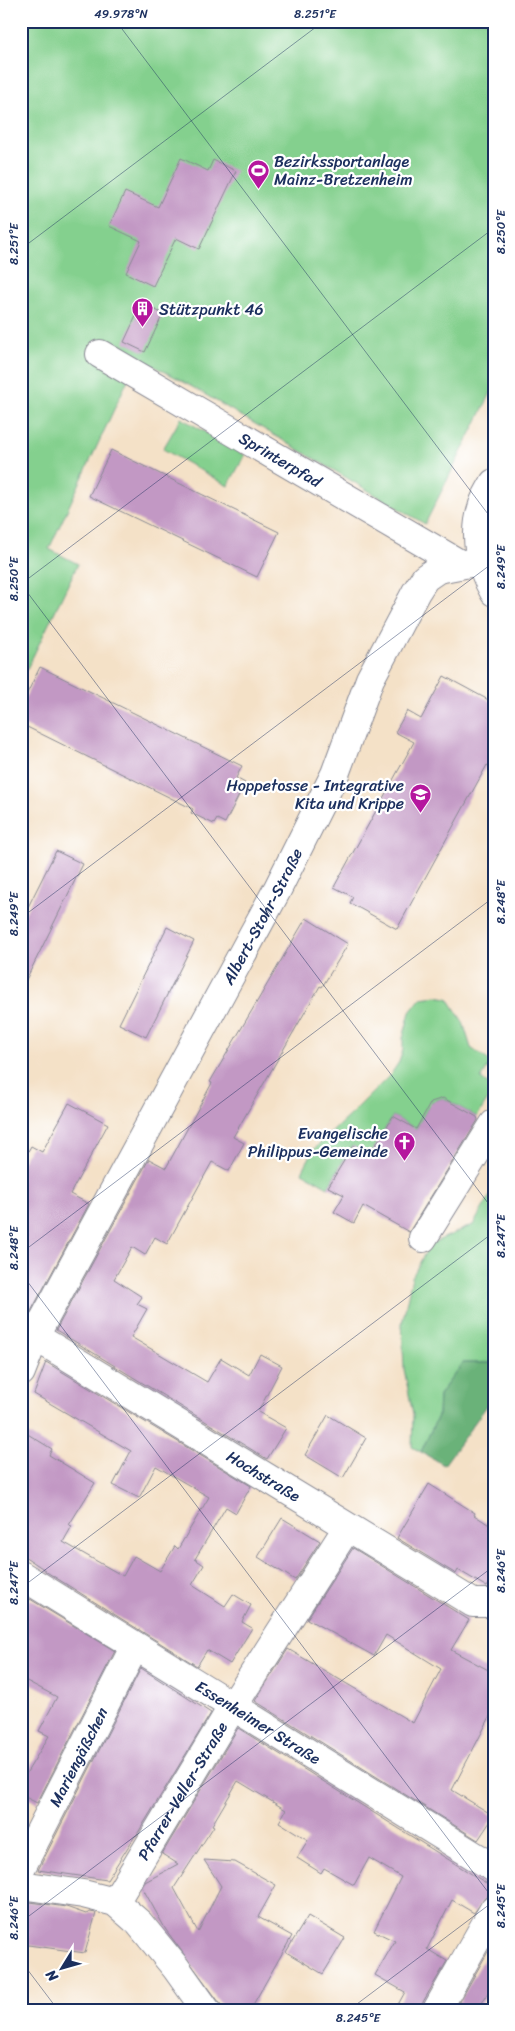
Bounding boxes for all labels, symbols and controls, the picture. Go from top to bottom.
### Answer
text: 49.978°N [94,3,148,25]
text: 8.251°E [294,3,337,25]
place label: Bezirkssportanlage Mainz-Bretzenheim [274,147,413,194]
sports icon: Bezirkssportanlage Mainz-Bretzenheim [246,158,270,189]
text: 8.250°E [490,208,512,254]
text: 8.251°E [3,222,25,265]
place label: Stützpunkt 46 [159,295,264,324]
building icon: Stützpunkt 46 [131,297,155,328]
street label: Sprinterpfad [233,424,329,496]
text: 8.249°E [490,543,512,589]
text: 8.250°E [3,555,25,601]
place label: Hoppetosse - Integrative Kita und Krippe [226,771,404,818]
school or university icon: Hoppetosse - Integrative Kita und Krippe [408,782,432,813]
street label: Albert-Stohr-Straße [214,843,311,991]
text: 8.248°E [490,879,512,924]
text: 8.249°E [3,890,25,936]
place label: Evangelische Philippus-Gemeinde [248,1119,388,1166]
church icon: Evangelische Philippus-Gemeinde [392,1130,416,1161]
text: 8.247°E [490,1213,512,1258]
text: 8.248°E [3,1225,25,1270]
street label: Hochstraße [220,1442,307,1510]
text: 8.246°E [490,1548,512,1593]
text: 8.247°E [3,1560,25,1605]
street label: Essenheimer Straße [189,1672,327,1773]
street label: Mariengäßchen [41,1702,116,1812]
street label: Pfarrer-Veller-Straße [129,1715,236,1866]
text: 8.245°E [490,1882,512,1928]
text: 8.246°E [3,1895,25,1940]
north arrow [38,1944,88,1994]
text: N [39,1964,66,1988]
text: 8.245°E [336,2007,382,2029]

